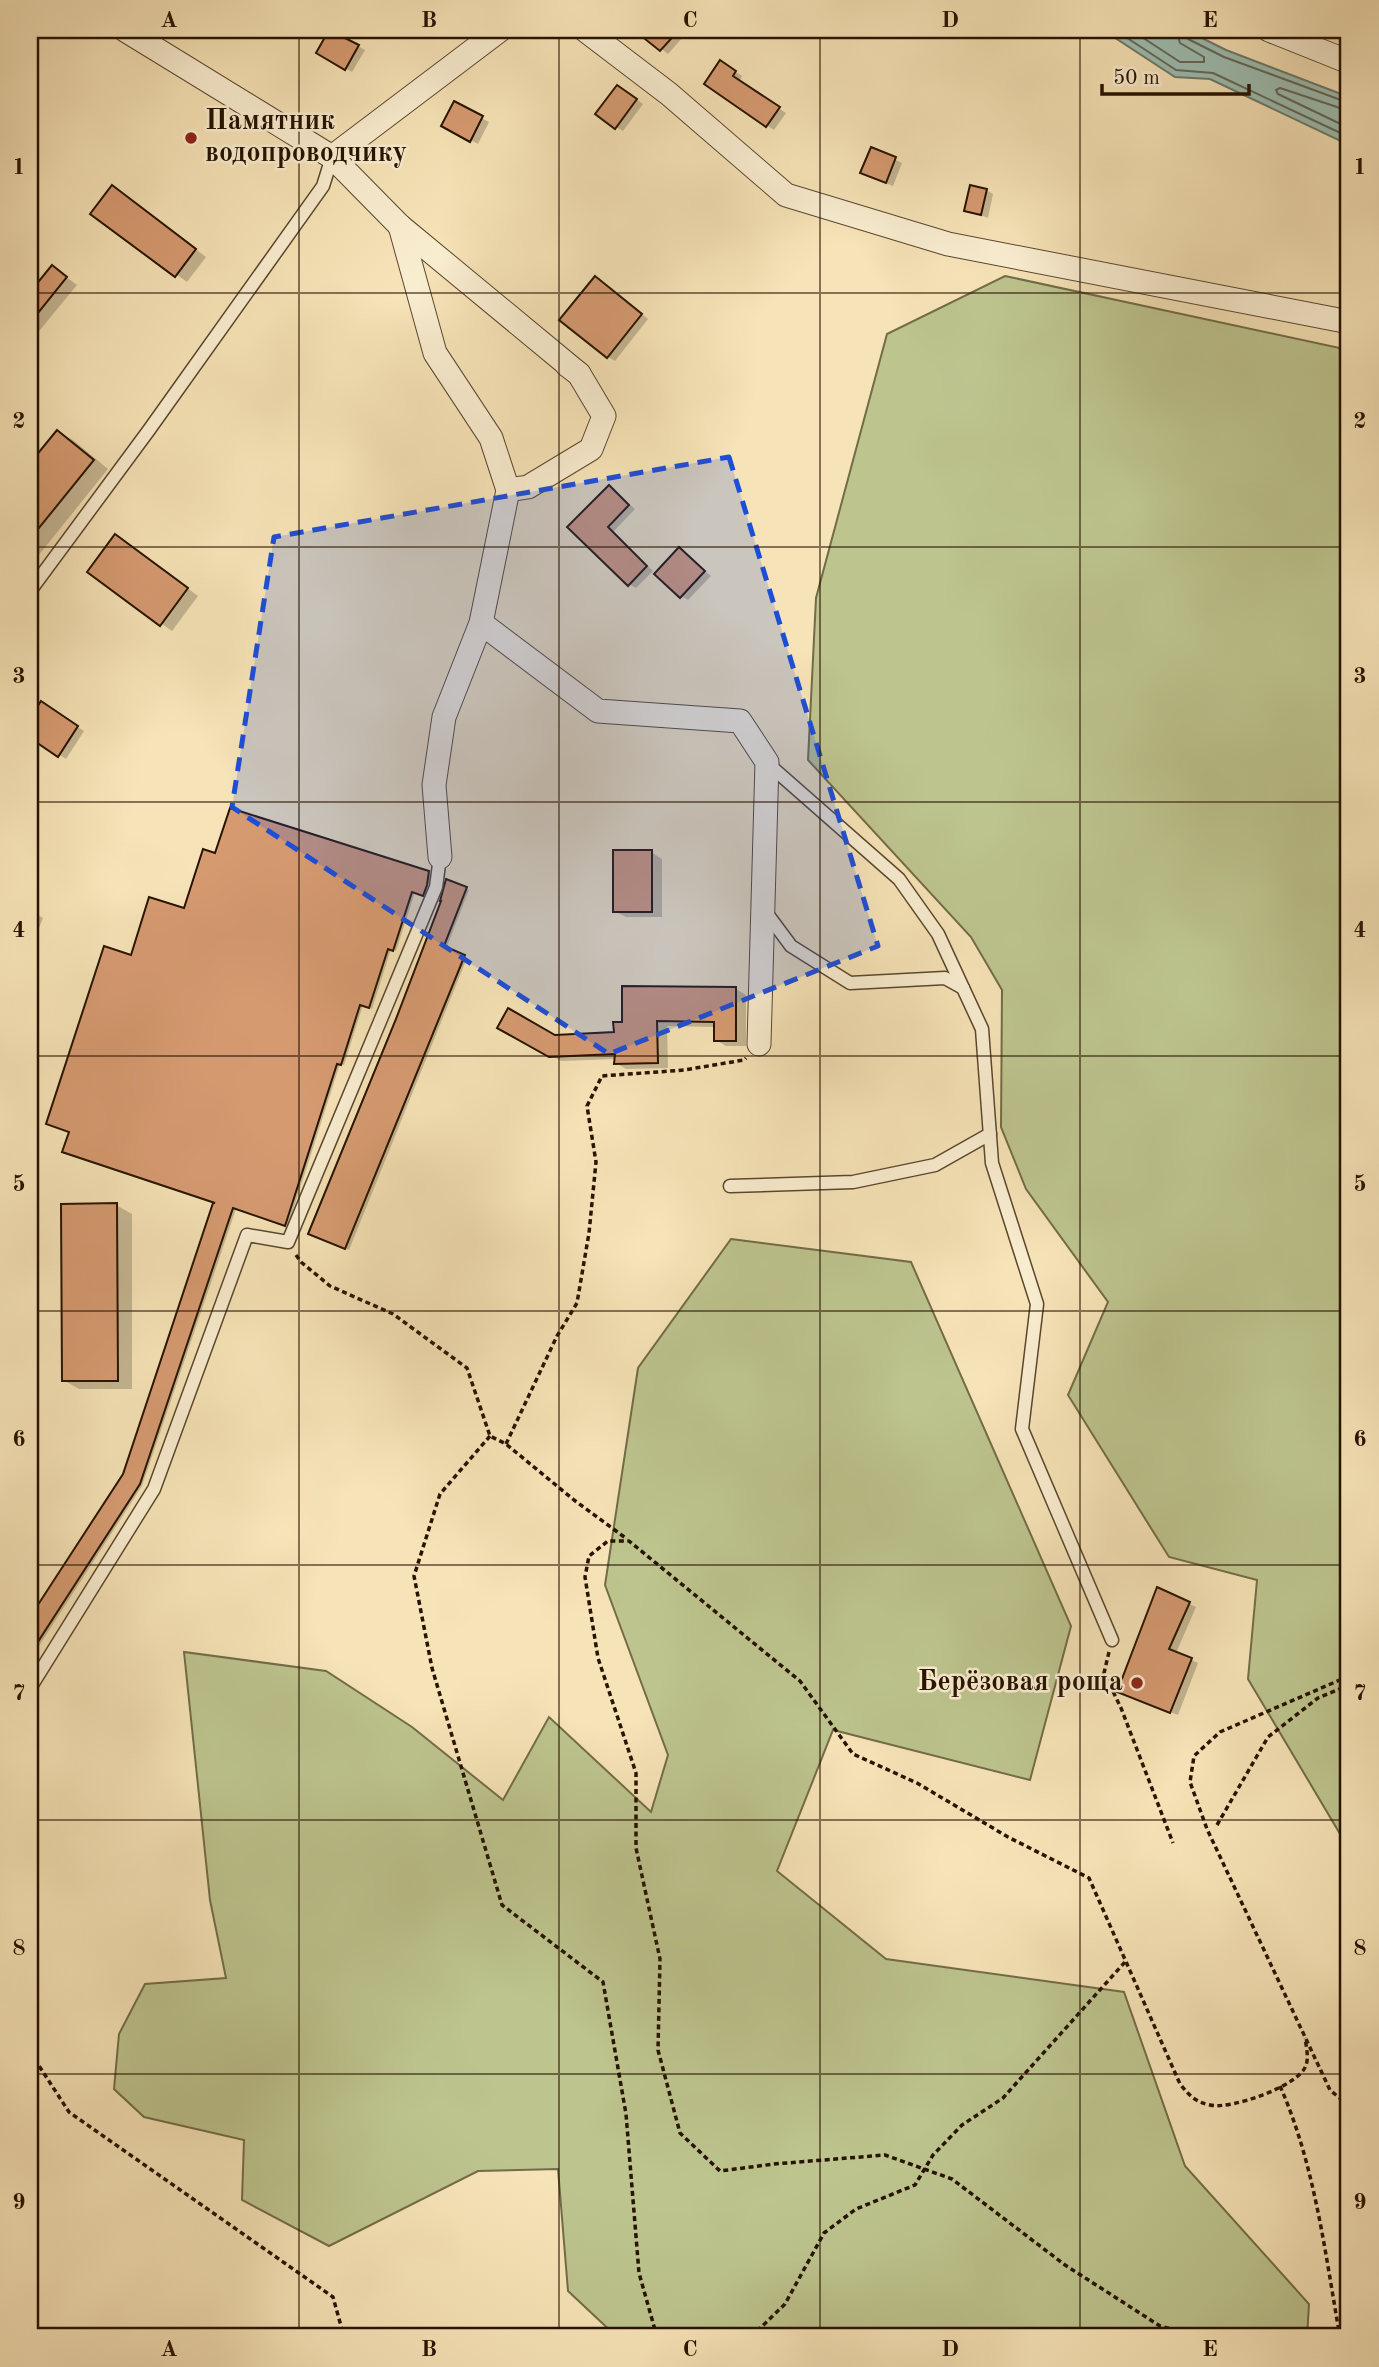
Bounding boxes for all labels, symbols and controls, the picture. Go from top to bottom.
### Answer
text: A [160,9,178,32]
text: B [421,9,437,32]
text: C [682,9,698,32]
text: D [941,9,959,32]
text: E [1202,9,1218,32]
scale bar [1102,52,1250,96]
text: 50 m [1113,68,1160,89]
place label: Памятник водопроводчику [205,108,407,168]
marker: Памятник водопроводчику [183,130,199,146]
text: 1 [12,156,26,179]
text: 1 [1353,156,1367,179]
text: 2 [12,410,26,433]
text: 2 [1353,410,1367,433]
text: 3 [12,665,26,688]
text: 3 [1353,665,1367,688]
text: 4 [12,919,26,942]
text: 4 [1353,919,1367,942]
text: 5 [12,1173,26,1196]
text: 5 [1353,1173,1367,1196]
text: 6 [12,1428,26,1451]
text: 6 [1353,1428,1367,1451]
place label: Берёзовая роща [918,1669,1123,1697]
marker: Берёзовая роща [1129,1675,1145,1691]
text: 7 [12,1682,26,1705]
text: 7 [1353,1682,1367,1705]
text: 8 [12,1937,26,1960]
text: 8 [1353,1937,1367,1960]
text: 9 [12,2191,26,2214]
text: 9 [1353,2191,1367,2214]
text: A [160,2338,178,2361]
text: B [421,2338,437,2361]
text: C [682,2338,698,2361]
text: D [941,2338,959,2361]
text: E [1202,2338,1218,2361]

